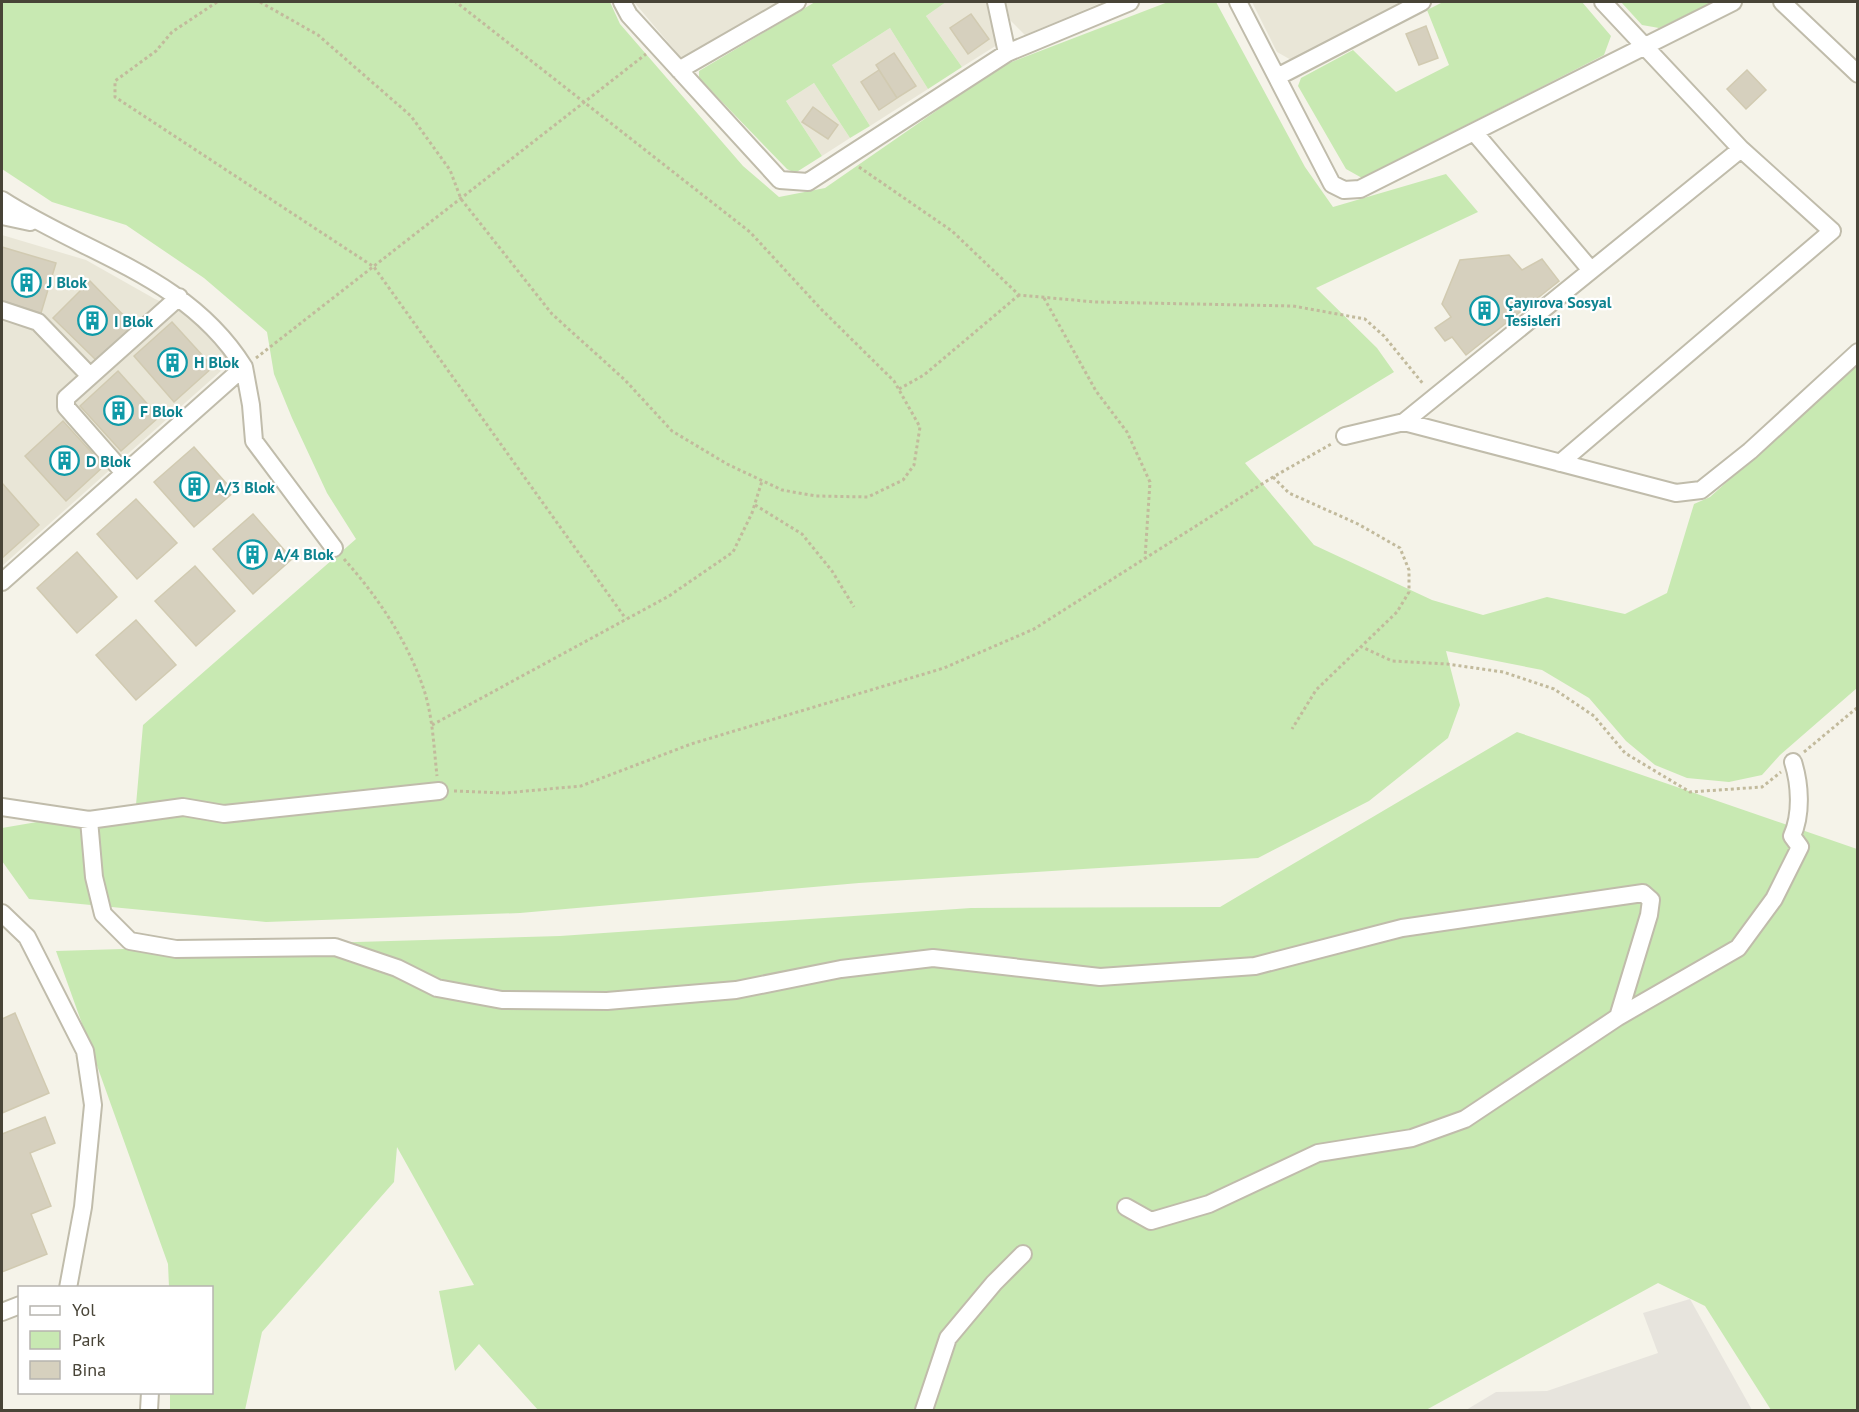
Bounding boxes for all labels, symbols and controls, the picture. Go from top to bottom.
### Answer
building icon: J Blok [10,266,42,298]
place label: J Blok [46,272,87,292]
place label: Çayırova Sosyal Tesisleri [1505,292,1612,330]
building icon: Çayırova Sosyal Tesisleri [1468,295,1500,327]
building icon: I Blok [77,305,109,337]
place label: I Blok [114,311,153,331]
building icon: H Blok [157,346,189,378]
place label: H Blok [194,352,239,372]
building icon: F Blok [103,395,135,427]
place label: F Blok [140,401,183,421]
building icon: D Blok [49,445,81,477]
place label: D Blok [86,451,131,471]
building icon: A/3 Blok [178,471,210,503]
place label: A/3 Blok [215,477,275,497]
building icon: A/4 Blok [237,538,269,570]
place label: A/4 Blok [274,544,334,564]
legend [18,1286,213,1394]
text: Yol [72,1298,96,1321]
text: Park [72,1328,105,1351]
text: Bina [72,1358,106,1381]

